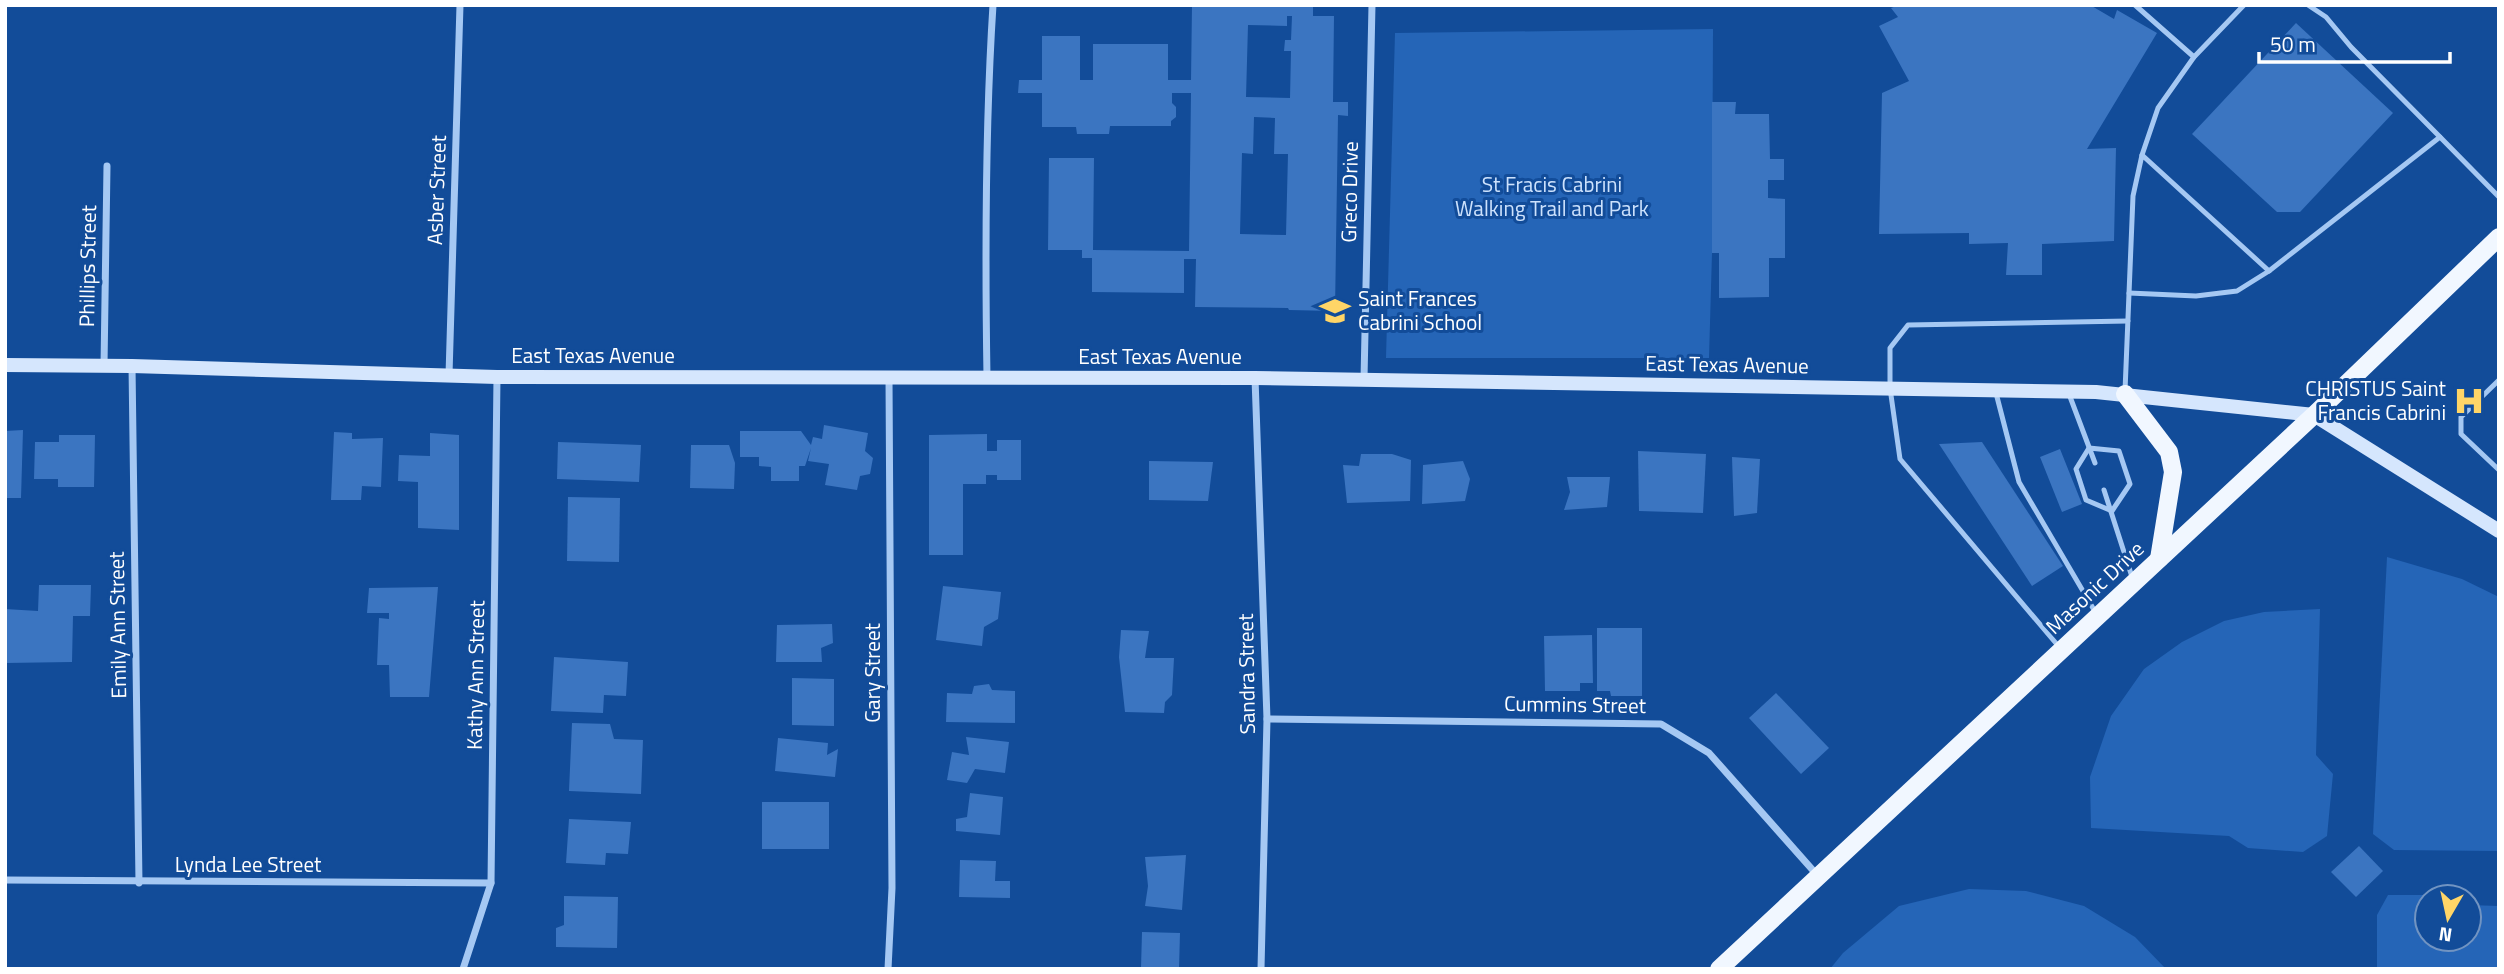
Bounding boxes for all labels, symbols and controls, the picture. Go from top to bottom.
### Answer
scale bar [2259,21,2450,65]
text: 50 m [2270,28,2316,60]
street label: Asber Street [418,134,454,245]
street label: Greco Drive [1332,141,1366,243]
park label: St Fracis Cabrini Walking Trail and Park [1455,168,1649,224]
street label: Phillips Street [70,204,104,327]
place label: Saint Frances Cabrini School [1358,282,1482,338]
school or university icon: Saint Frances Cabrini School [1318,294,1352,328]
street label: East Texas Avenue [511,339,675,371]
street label: East Texas Avenue [1078,340,1242,372]
street label: East Texas Avenue [1645,347,1809,381]
place label: CHRISTUS Saint Francis Cabrini [2305,372,2447,428]
hospital icon: CHRISTUS Saint Francis Cabrini [2452,384,2486,418]
street label: Masonic Drive [2038,533,2151,641]
street label: Emily Ann Street [100,551,134,699]
street label: Kathy Ann Street [458,599,492,750]
street label: Sandra Street [1229,613,1263,735]
street label: Gary Street [856,623,888,723]
street label: Cummins Street [1504,687,1647,721]
street label: Lynda Lee Street [175,848,322,880]
north arrow [2413,883,2483,953]
text: N [2436,920,2454,951]

